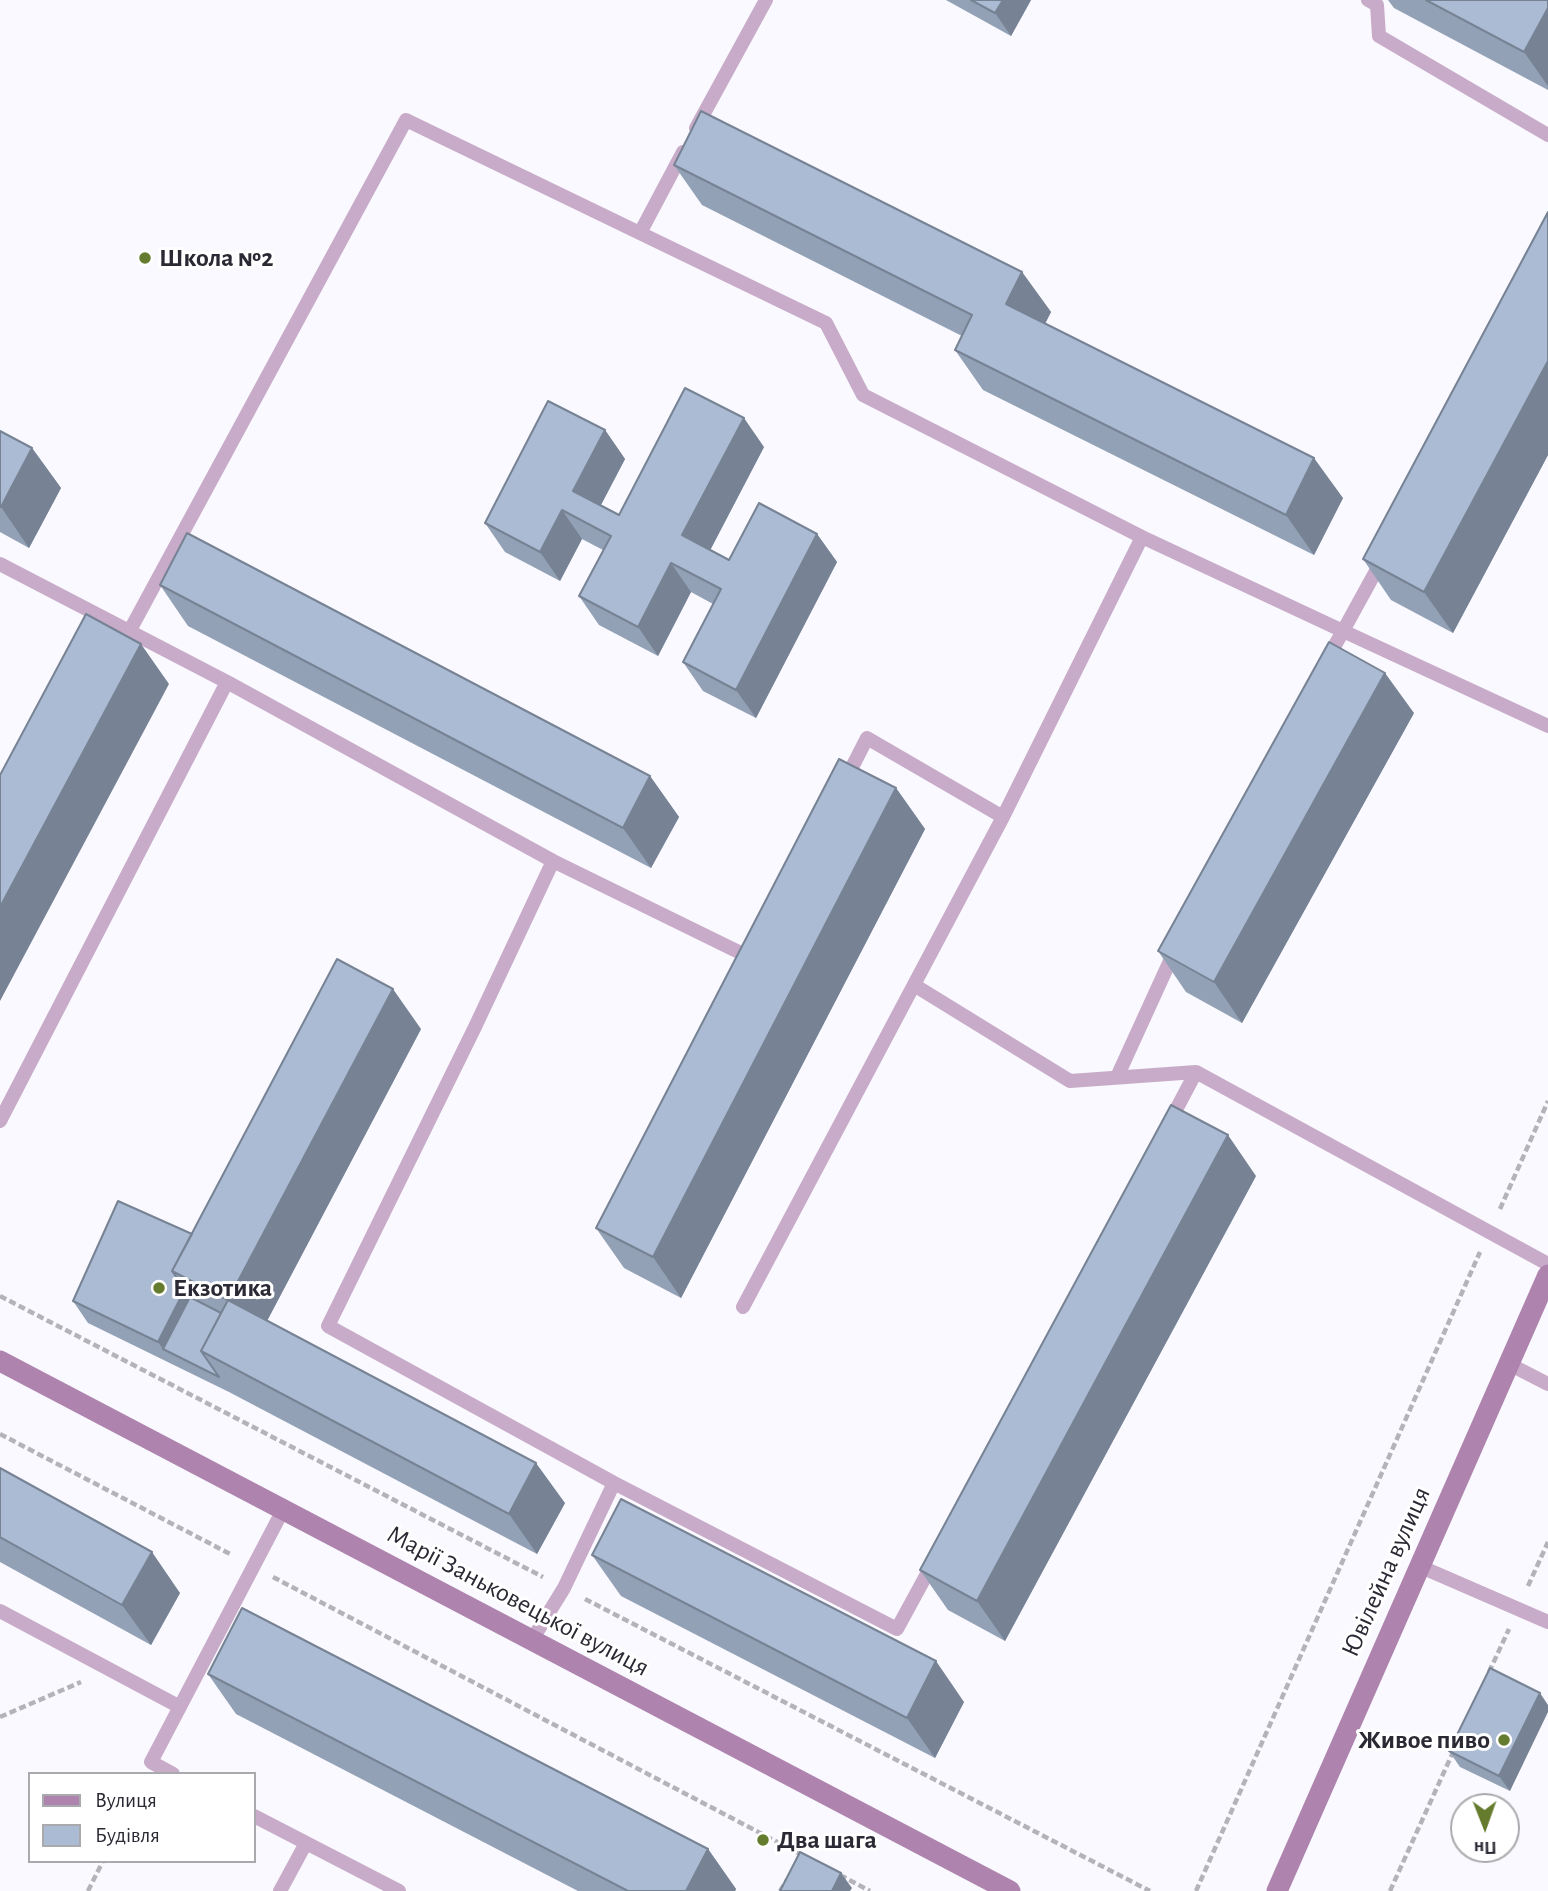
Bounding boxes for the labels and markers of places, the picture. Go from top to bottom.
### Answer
place label: Школа №2 [159,242,273,274]
marker: Школа №2 [137,250,153,266]
place label: Екзотика [173,1272,272,1304]
marker: Екзотика [151,1280,167,1296]
place label: Живое пиво [1358,1724,1490,1756]
marker: Живое пиво [1496,1732,1512,1748]
place label: Два шага [777,1824,877,1856]
marker: Два шага [755,1832,771,1848]

